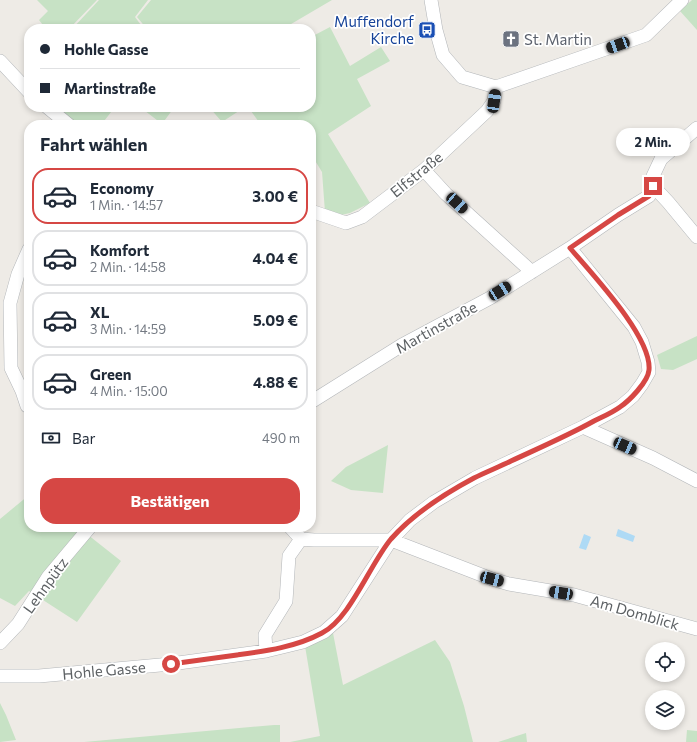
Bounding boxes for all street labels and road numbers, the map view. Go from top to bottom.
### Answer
street label: Elfstraße [386,147,446,201]
street label: Martinstraße [392,297,480,357]
street label: Lehnpütz [19,554,71,616]
street label: Am Domblick [589,591,681,633]
street label: Hohle Gasse [61,657,147,683]

